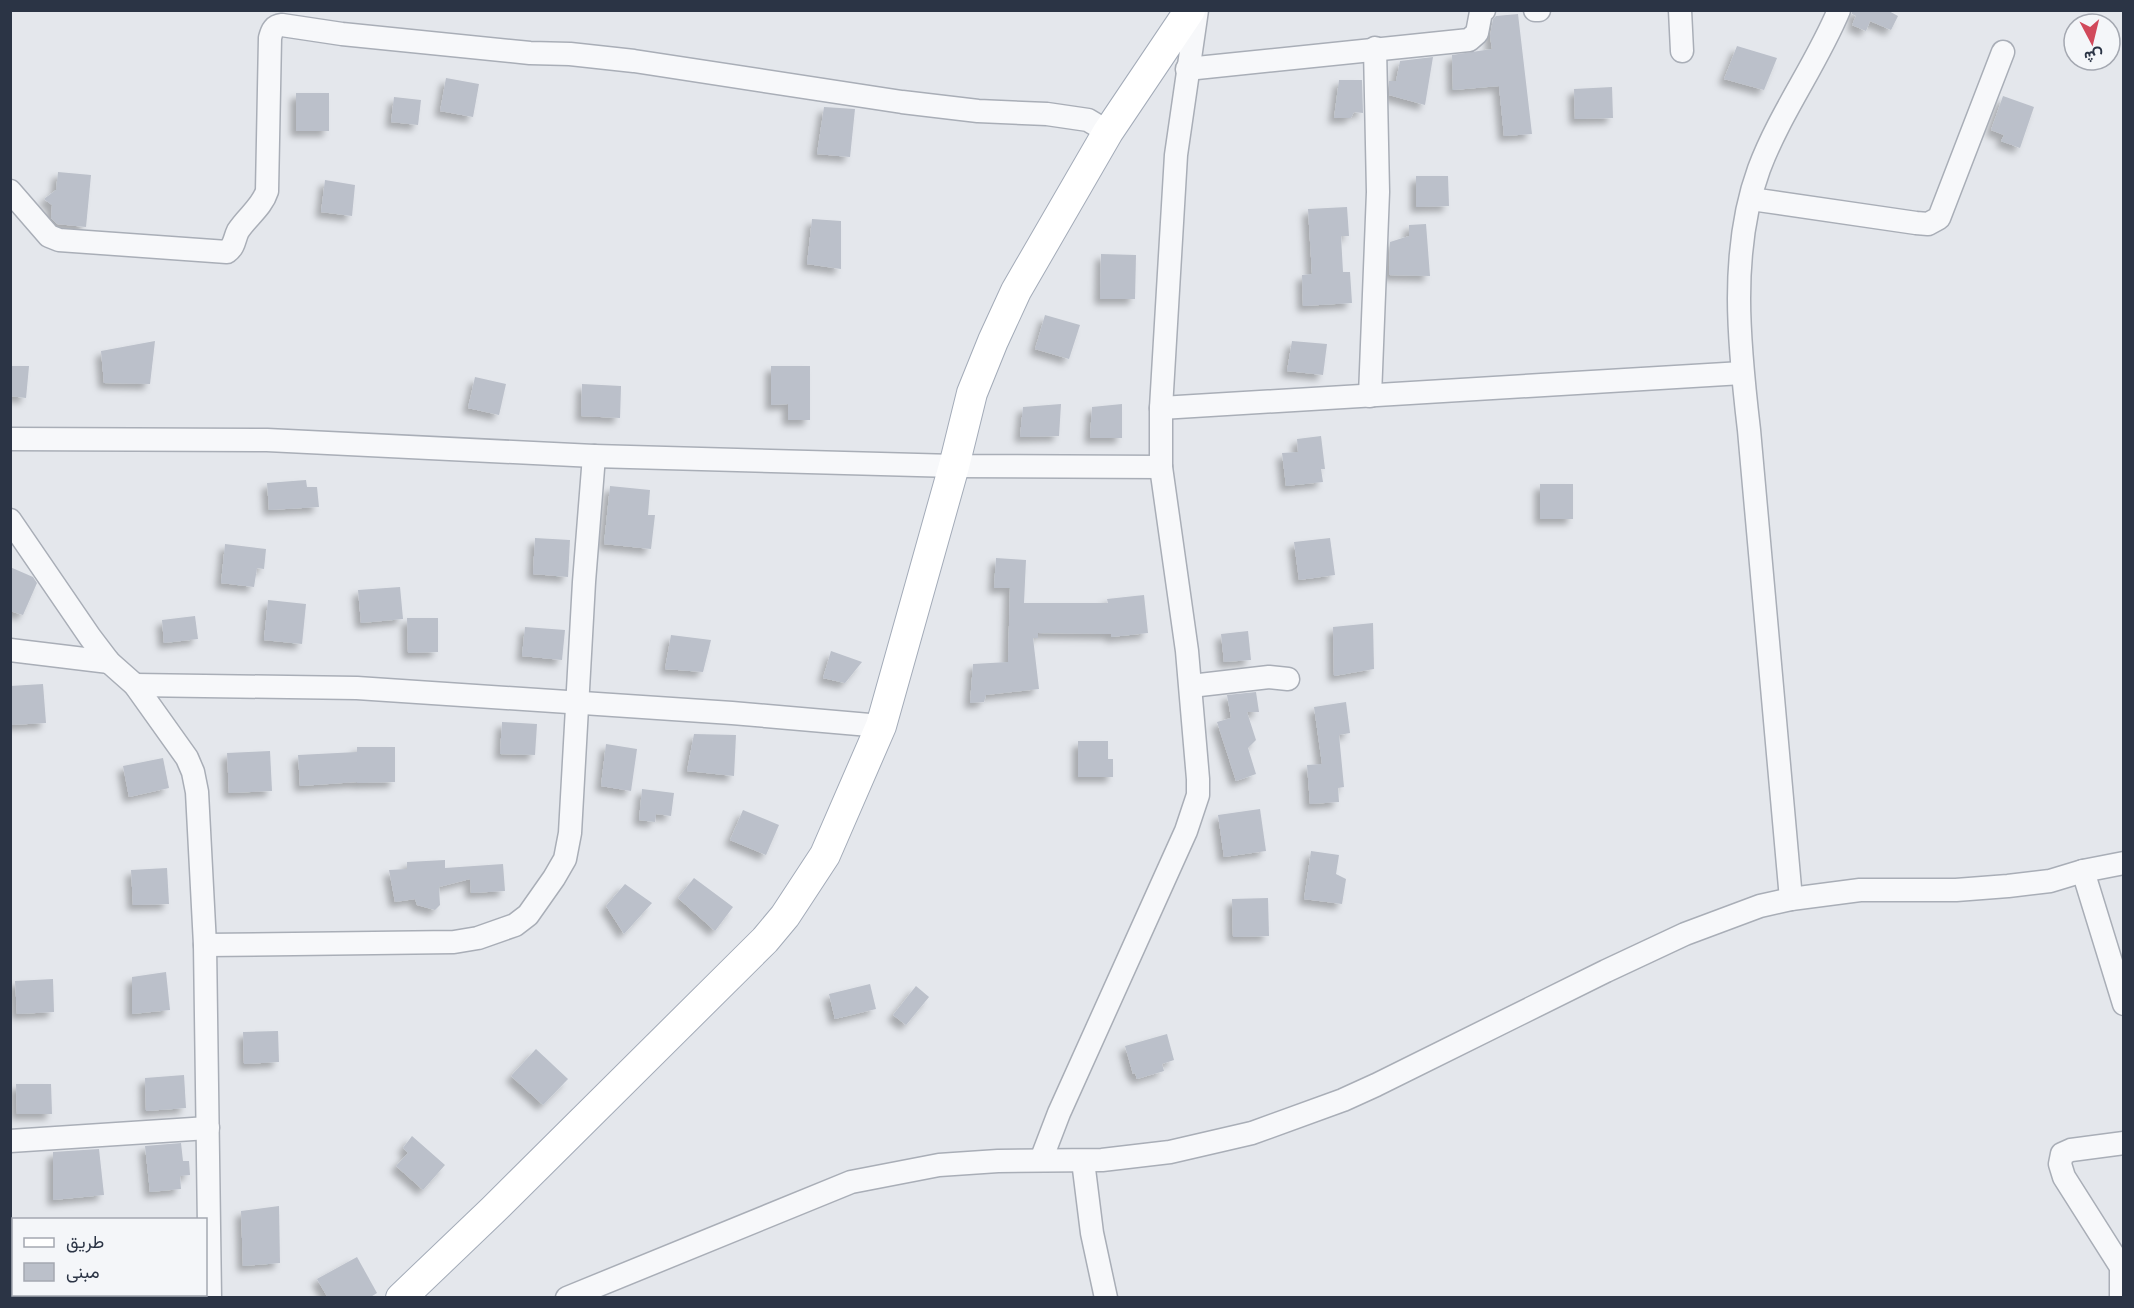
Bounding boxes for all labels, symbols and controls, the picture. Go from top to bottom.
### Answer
north arrow [2062,12,2122,72]
text: ش [2083,44,2105,70]
legend [12,1218,207,1296]
text: طريق [66,1228,104,1255]
text: مبنى [66,1258,100,1285]

